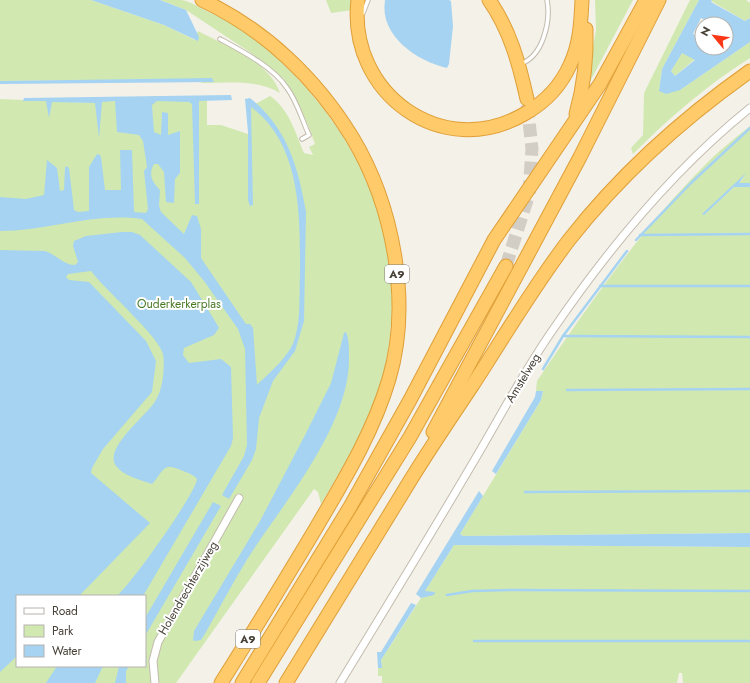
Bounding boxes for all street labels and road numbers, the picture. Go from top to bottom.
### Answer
road number: A9 [385,265,409,283]
street label: Amstelweg [501,350,545,406]
street label: Holendrechterzijweg [154,538,222,638]
road number: A9 [236,630,260,648]

